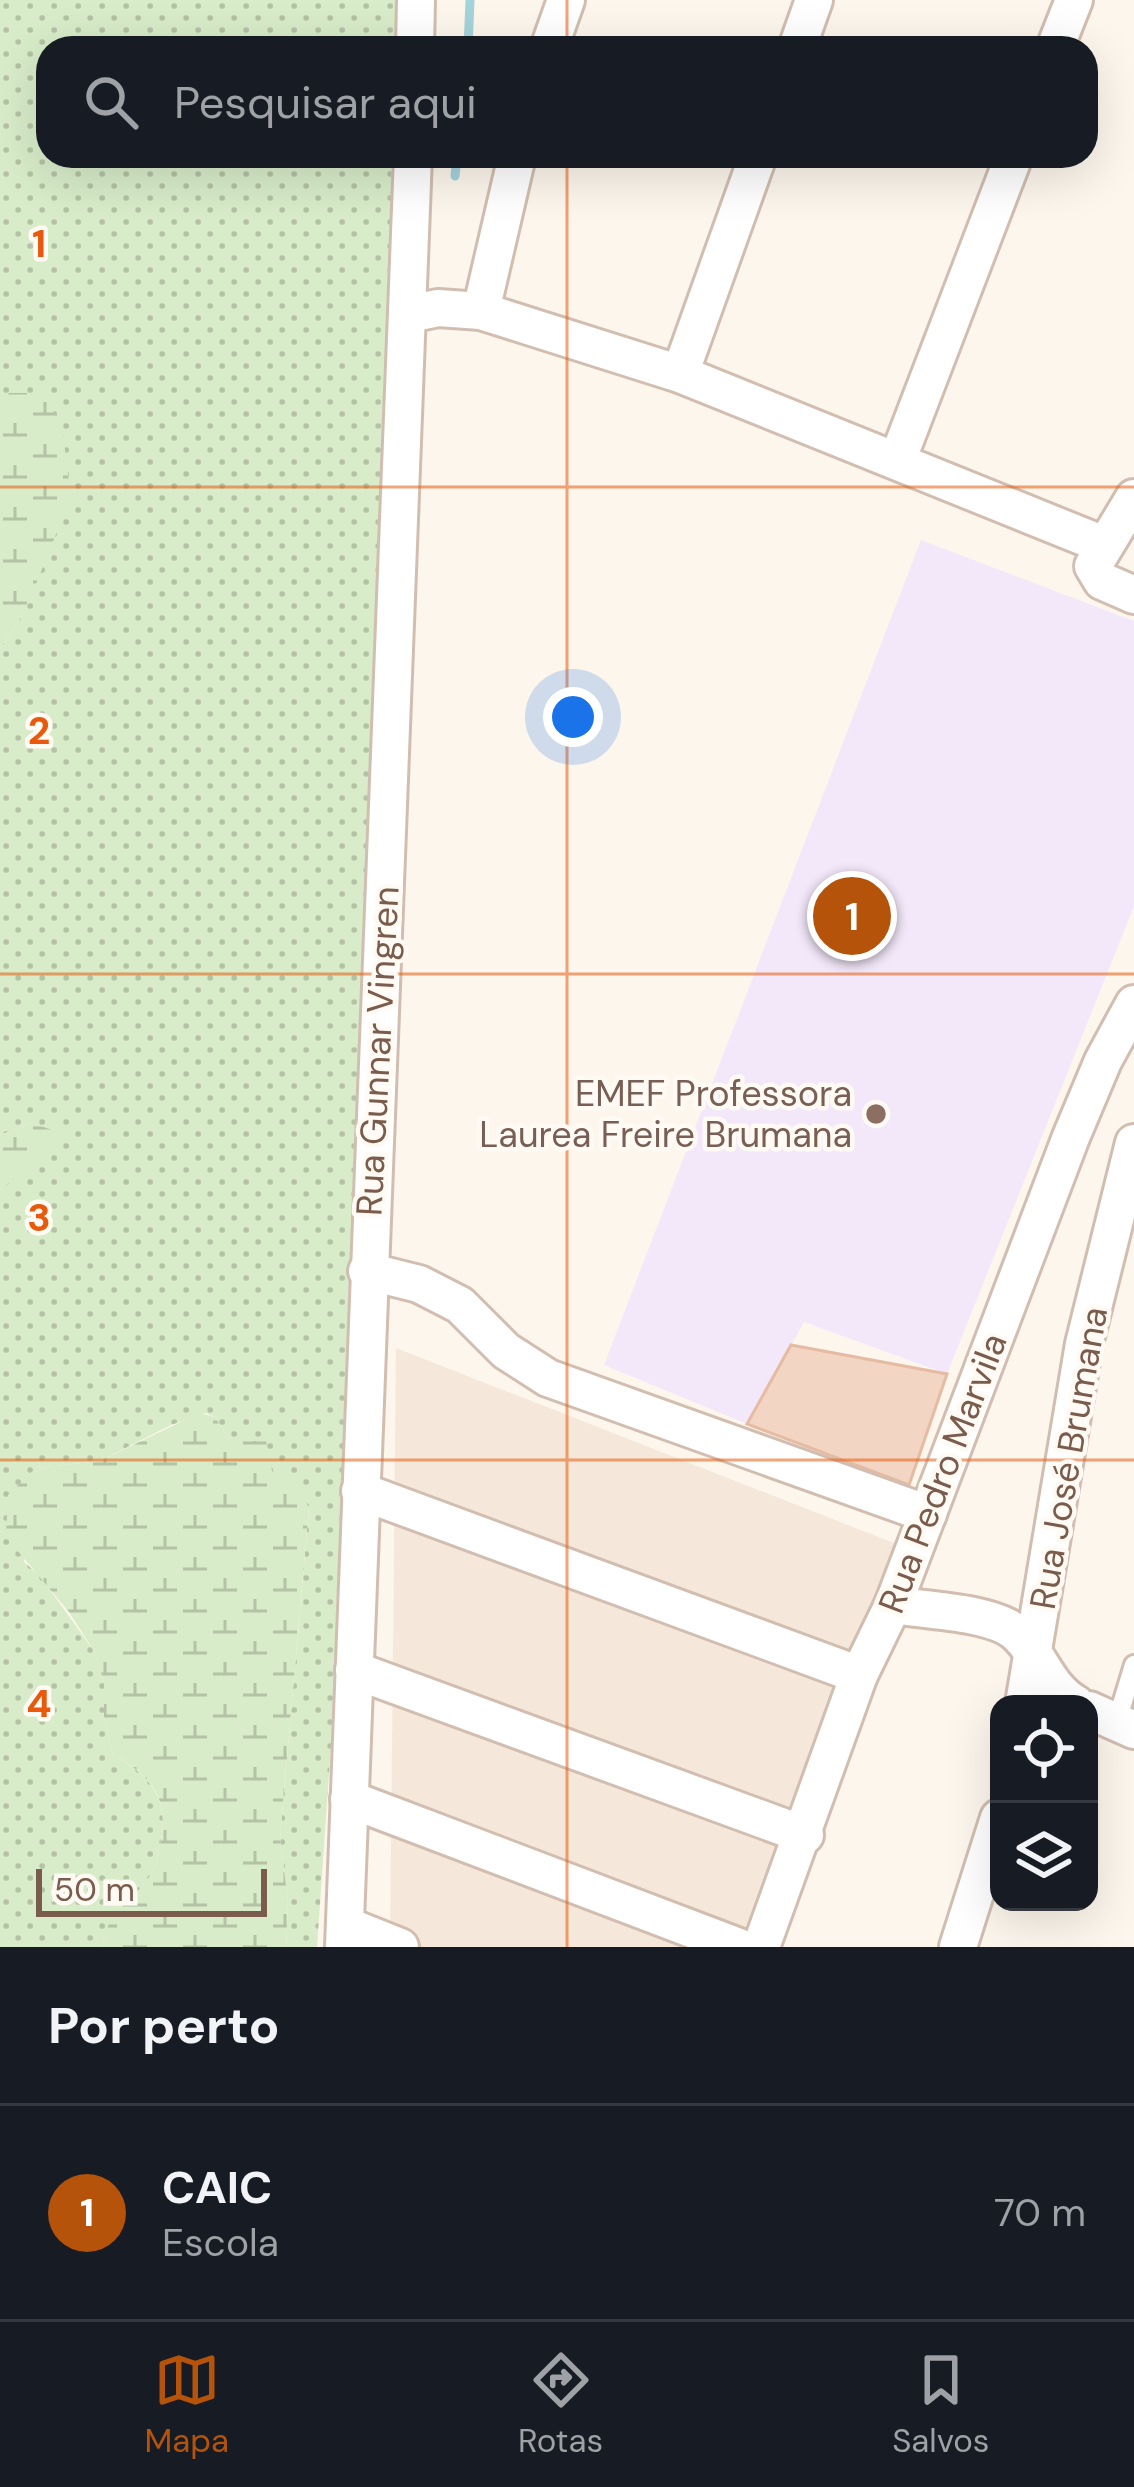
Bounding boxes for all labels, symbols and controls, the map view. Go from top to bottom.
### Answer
search box [36,36,1098,168]
icon: search [78,69,144,135]
text: Pesquisar aqui [174,73,477,132]
text: 1 [32,218,46,269]
your location [543,687,603,747]
text: 2 [28,705,50,756]
pin: 1 [813,871,891,961]
street label: Rua Gunnar Vingren [345,885,410,1217]
place label: EMEF Professora Laurea Freire Brumana [479,1070,852,1158]
marker: EMEF Professora Laurea Freire Brumana [863,1101,889,1127]
text: 3 [27,1192,51,1243]
street label: Rua José Brumana [1019,1303,1118,1613]
street label: Rua Pedro Marvila [867,1327,1017,1620]
text: 4 [26,1678,52,1729]
map controls [990,1695,1098,1911]
button: locate [990,1695,1098,1803]
button: layers [990,1803,1098,1911]
scale bar [36,1863,267,1916]
text: 50 m [54,1868,135,1911]
text: Por perto [48,1992,280,2059]
text: CAIC [162,2158,272,2217]
text: 1 [80,2187,94,2238]
text: 70 m [994,2187,1086,2238]
text: Escola [162,2217,279,2268]
tab: Mapa [145,2347,229,2462]
tab: Rotas [518,2347,603,2462]
tab: Salvos [892,2347,989,2462]

